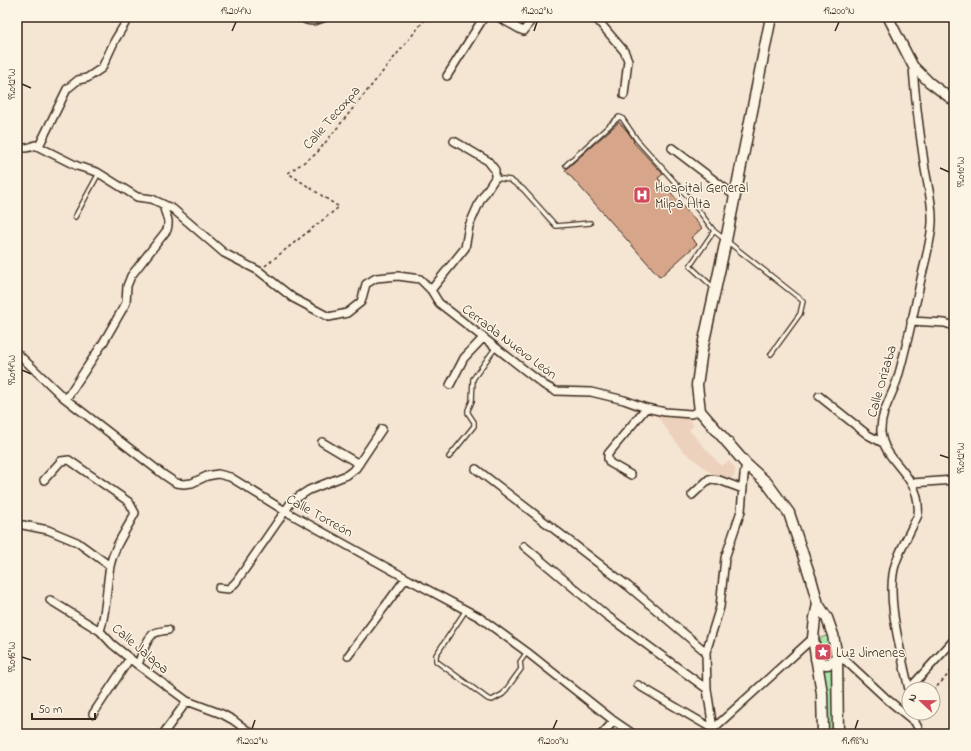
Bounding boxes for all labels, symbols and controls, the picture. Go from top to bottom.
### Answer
text: 19.204°N [220,4,252,19]
text: 19.202°N [521,4,553,19]
text: 19.200°N [823,4,855,19]
text: 99.012°W [5,68,20,99]
street label: Calle Tecoxpa [298,81,366,155]
text: 99.010°W [954,157,969,187]
place label: Hospital General Milpa Alta [655,178,748,215]
hospital icon: Hospital General Milpa Alta [632,185,652,205]
street label: Cerrada Nuevo León [457,299,561,385]
street label: Calle Orizaba [862,343,903,420]
text: 99.014°W [5,355,20,385]
text: 99.012°W [954,442,969,473]
street label: Calle Torreón [282,489,357,543]
street label: Calle Jalapa [107,619,173,679]
text: 99.016°W [5,642,20,672]
place icon: Luz Jimenes [813,642,833,662]
place label: Luz Jimenes [836,643,905,664]
north arrow [901,681,941,721]
text: N [904,691,921,704]
scale bar [32,695,95,721]
text: 50 m [38,701,62,719]
text: 19.202°N [236,734,268,749]
text: 19.200°N [537,734,569,749]
text: 19.198°N [841,734,869,749]

